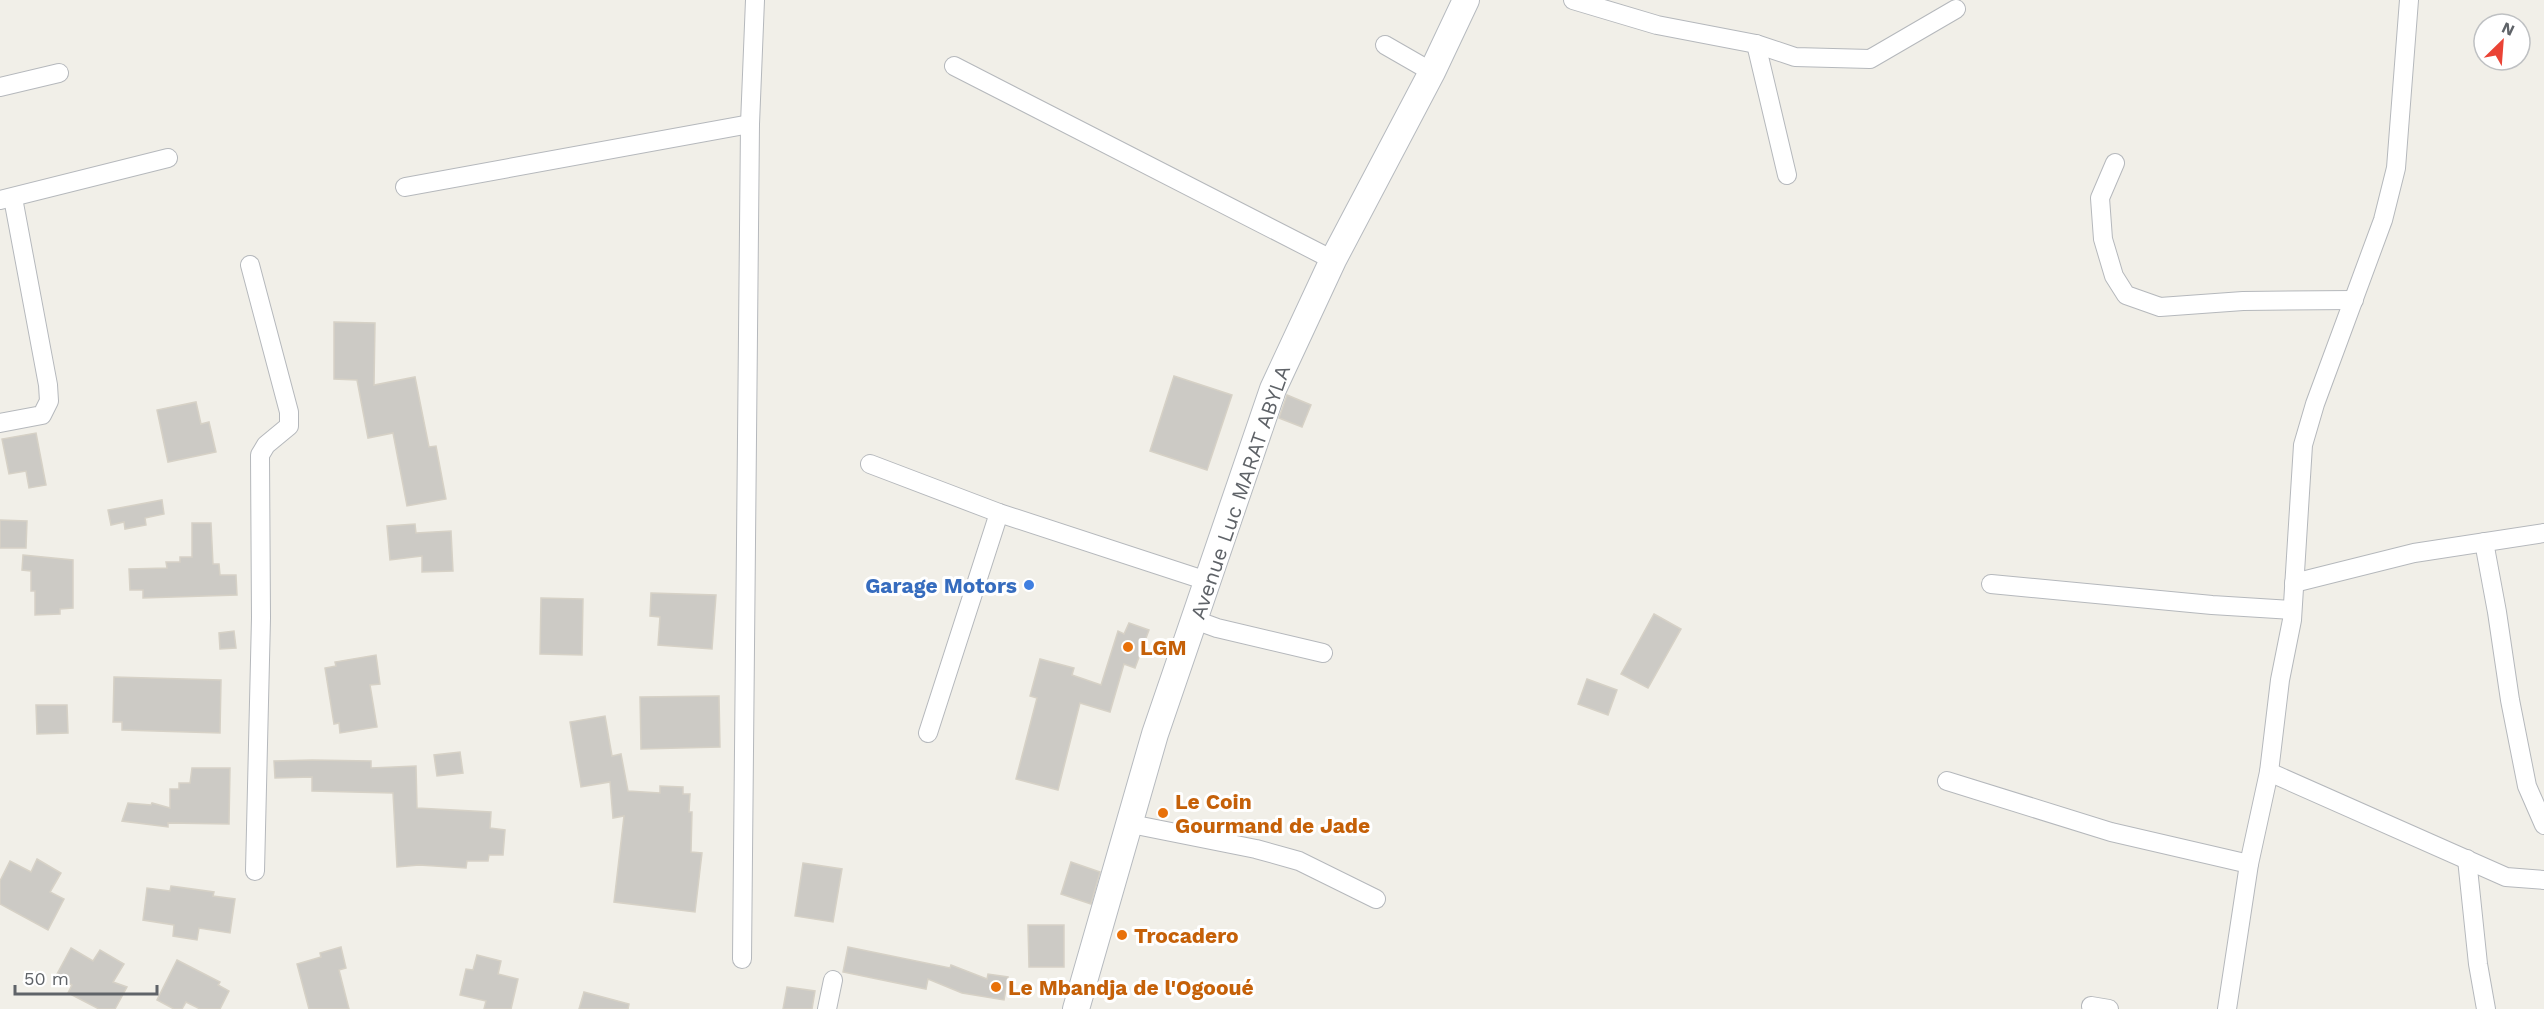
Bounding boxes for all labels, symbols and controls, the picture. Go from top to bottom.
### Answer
north arrow [2472,12,2532,72]
text: N [2499,18,2518,40]
street label: Avenue Luc MARAT ABYLA [1185,362,1295,622]
place label: Garage Motors [865,573,1017,598]
marker: Garage Motors [1022,578,1036,592]
place label: LGM [1140,635,1187,660]
marker: LGM [1121,640,1135,654]
place label: Le Coin Gourmand de Jade [1175,789,1370,838]
marker: Le Coin Gourmand de Jade [1156,806,1170,820]
place label: Trocadero [1134,923,1239,948]
marker: Trocadero [1115,928,1129,942]
scale bar [15,958,158,996]
text: 50 m [24,968,69,989]
place label: Le Mbandja de l'Ogooué [1008,975,1254,1000]
marker: Le Mbandja de l'Ogooué [989,980,1003,994]

